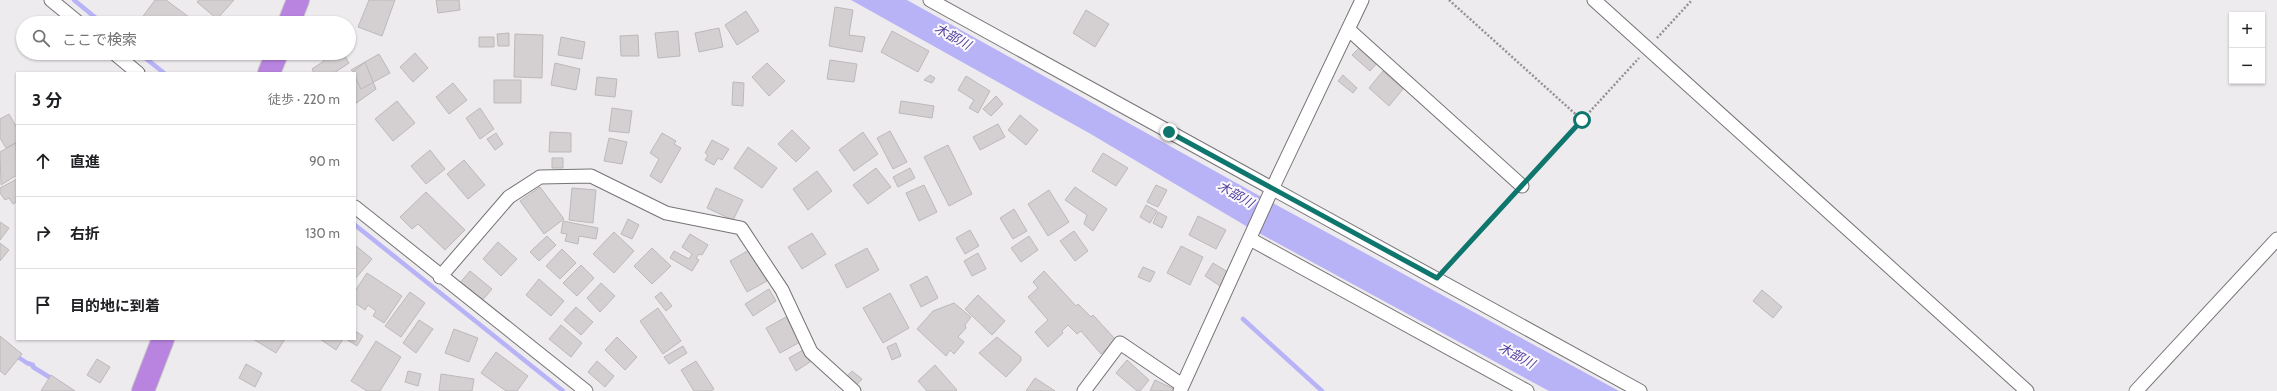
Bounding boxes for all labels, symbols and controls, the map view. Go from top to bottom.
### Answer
map controls [2229,12,2265,84]
button: + [2229,12,2265,48]
search box [16,16,356,60]
water label: 木部川 [932,20,976,53]
icon: search [30,27,52,49]
text: ここで検索 [62,31,137,49]
button: − [2229,48,2265,84]
text: 3 分 [32,90,62,110]
text: 徒歩 · 220 m [268,91,340,107]
route start [1573,111,1591,129]
route end [1160,123,1178,141]
icon: ahead [32,150,54,172]
text: 直進 [70,153,100,171]
text: 90 m [309,153,340,169]
water label: 木部川 [1215,177,1259,212]
icon: right [32,222,54,244]
text: 右折 [70,225,100,243]
text: 130 m [305,225,340,241]
icon: arrive [32,294,54,316]
text: 目的地に到着 [70,297,160,315]
water label: 木部川 [1496,339,1540,372]

